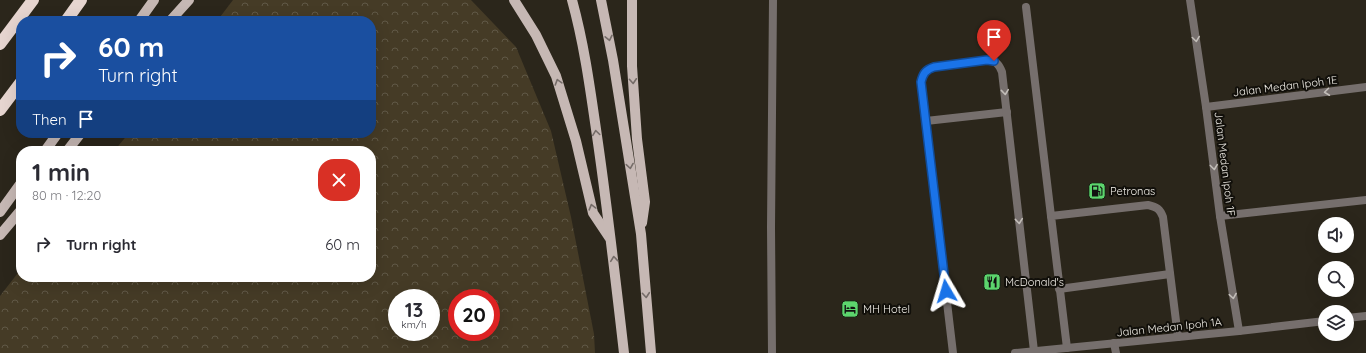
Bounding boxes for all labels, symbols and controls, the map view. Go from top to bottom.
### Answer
pin [977,20,1011,61]
icon: arrive [983,26,1005,48]
text: 60 m [98,29,164,64]
icon: right [32,32,84,84]
one-way arrow [604,35,612,41]
one-way arrow [1191,36,1200,42]
text: Turn right [98,64,178,87]
street label: Jalan Medan Ipoh 1E [1232,73,1338,99]
one-way arrow [629,78,638,84]
one-way arrow [554,79,563,86]
one-way arrow [1324,87,1330,96]
one-way arrow [1000,89,1009,95]
icon: arrive [75,108,97,130]
text: Then [32,110,67,129]
street label: Jalan Medan Ipoh 1F [1212,111,1238,217]
one-way arrow [592,130,601,136]
text: 1 min [32,157,90,187]
button: close [318,159,360,201]
one-way arrow [625,163,634,170]
one-way arrow [1209,164,1218,170]
fuel station icon: Petronas [1087,181,1107,201]
place label: Petronas [1110,184,1155,198]
text: 80 m · 12:20 [32,187,101,203]
one-way arrow [588,204,597,211]
map controls [1318,217,1354,341]
button: sound [1318,217,1354,253]
one-way arrow [1014,218,1023,224]
icon: right [32,233,54,255]
text: Turn right [66,235,137,254]
text: 60 m [325,235,360,254]
one-way arrow [609,255,618,262]
button: search [1318,261,1354,297]
position arrow [925,270,967,312]
restaurant icon: McDonald's [982,272,1002,292]
place label: McDonald's [1005,275,1064,289]
speed limit sign: 20 [448,289,500,341]
one-way arrow [641,292,650,298]
one-way arrow [1228,293,1237,299]
text: 13 [405,297,423,322]
hotel icon: MH Hotel [840,299,860,319]
place label: MH Hotel [863,302,910,316]
button: layers [1318,305,1354,341]
street label: Jalan Medan Ipoh 1A [1116,314,1222,340]
text: km/h [401,318,427,331]

